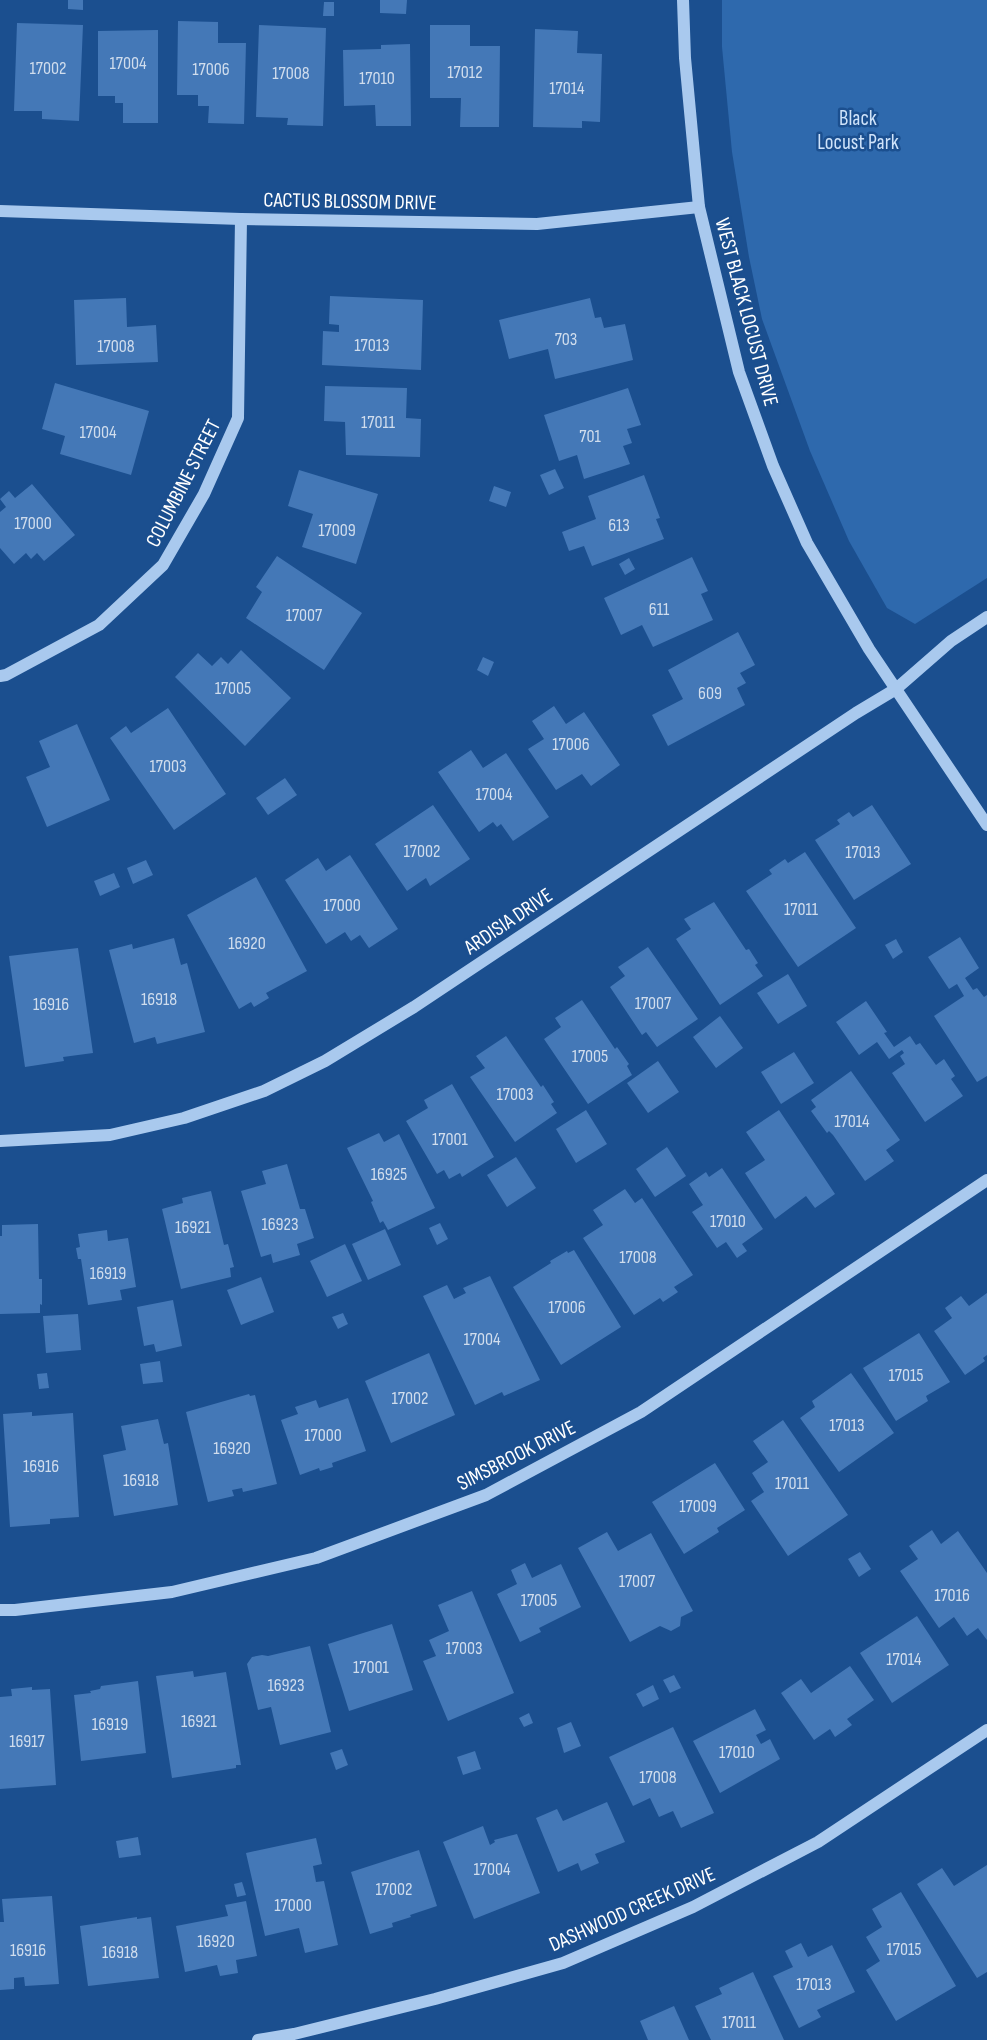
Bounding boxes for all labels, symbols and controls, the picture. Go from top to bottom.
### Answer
house number: 17004 [110,53,147,74]
house number: 17002 [30,58,66,79]
house number: 17006 [192,59,230,80]
house number: 17012 [447,62,483,83]
house number: 17008 [272,63,310,84]
house number: 17010 [359,68,395,89]
house number: 17014 [549,78,585,99]
park label: Black Locust Park [817,106,899,155]
street label: CACTUS BLOSSOM DRIVE [263,187,437,216]
street label: WEST BLACK LOCUST DRIVE [709,215,784,409]
house number: 703 [555,329,577,350]
house number: 17013 [354,335,390,356]
house number: 17008 [97,336,135,357]
house number: 17011 [361,412,396,433]
street label: COLUMBINE STREET [141,415,227,551]
house number: 17004 [80,422,117,443]
house number: 701 [579,426,601,447]
house number: 17000 [14,513,52,534]
house number: 613 [608,515,630,536]
house number: 17009 [318,520,356,541]
house number: 611 [649,599,670,620]
house number: 17007 [286,605,323,626]
house number: 17005 [215,678,251,699]
house number: 609 [698,683,722,704]
house number: 17006 [552,734,590,755]
house number: 17003 [149,756,187,777]
house number: 17004 [476,784,513,805]
house number: 17002 [404,841,440,862]
house number: 17013 [845,842,881,863]
street label: ARDISIA DRIVE [459,883,557,961]
house number: 17000 [323,895,361,916]
house number: 17011 [784,899,819,920]
house number: 16920 [228,933,266,954]
house number: 16918 [141,989,177,1010]
house number: 17007 [635,993,672,1014]
house number: 16916 [33,994,69,1015]
house number: 17005 [572,1046,608,1067]
house number: 17003 [496,1084,534,1105]
house number: 17014 [834,1111,870,1132]
house number: 17001 [432,1129,469,1150]
house number: 16925 [371,1164,407,1185]
house number: 17010 [710,1211,746,1232]
house number: 16923 [261,1214,299,1235]
house number: 16921 [175,1217,212,1238]
house number: 17008 [619,1247,657,1268]
house number: 16919 [90,1263,126,1284]
house number: 17006 [548,1297,586,1318]
house number: 17004 [464,1329,501,1350]
house number: 17015 [889,1365,923,1386]
house number: 17002 [392,1388,428,1409]
street label: SIMSBROOK DRIVE [453,1415,580,1496]
house number: 17013 [829,1415,865,1436]
house number: 17000 [304,1425,342,1446]
house number: 16920 [213,1438,251,1459]
house number: 16916 [23,1456,59,1477]
house number: 16918 [123,1470,159,1491]
house number: 17011 [775,1473,810,1494]
house number: 17009 [679,1496,717,1517]
house number: 17007 [619,1571,656,1592]
house number: 17016 [934,1585,970,1606]
house number: 17005 [521,1590,557,1611]
house number: 17003 [445,1638,483,1659]
house number: 17014 [886,1649,922,1670]
house number: 17001 [353,1657,390,1678]
house number: 16923 [267,1675,305,1696]
house number: 16921 [181,1711,218,1732]
house number: 16919 [92,1714,128,1735]
house number: 16917 [9,1731,46,1752]
house number: 17010 [719,1742,755,1763]
house number: 17008 [639,1767,677,1788]
house number: 17004 [474,1859,511,1880]
street label: DASHWOOD CREEK DRIVE [545,1862,719,1957]
house number: 17002 [376,1879,412,1900]
house number: 17000 [274,1895,312,1916]
house number: 16920 [197,1931,235,1952]
house number: 17015 [887,1939,921,1960]
house number: 16916 [10,1940,46,1961]
house number: 16918 [102,1942,138,1963]
house number: 17013 [796,1974,832,1995]
house number: 17011 [722,2012,757,2033]

